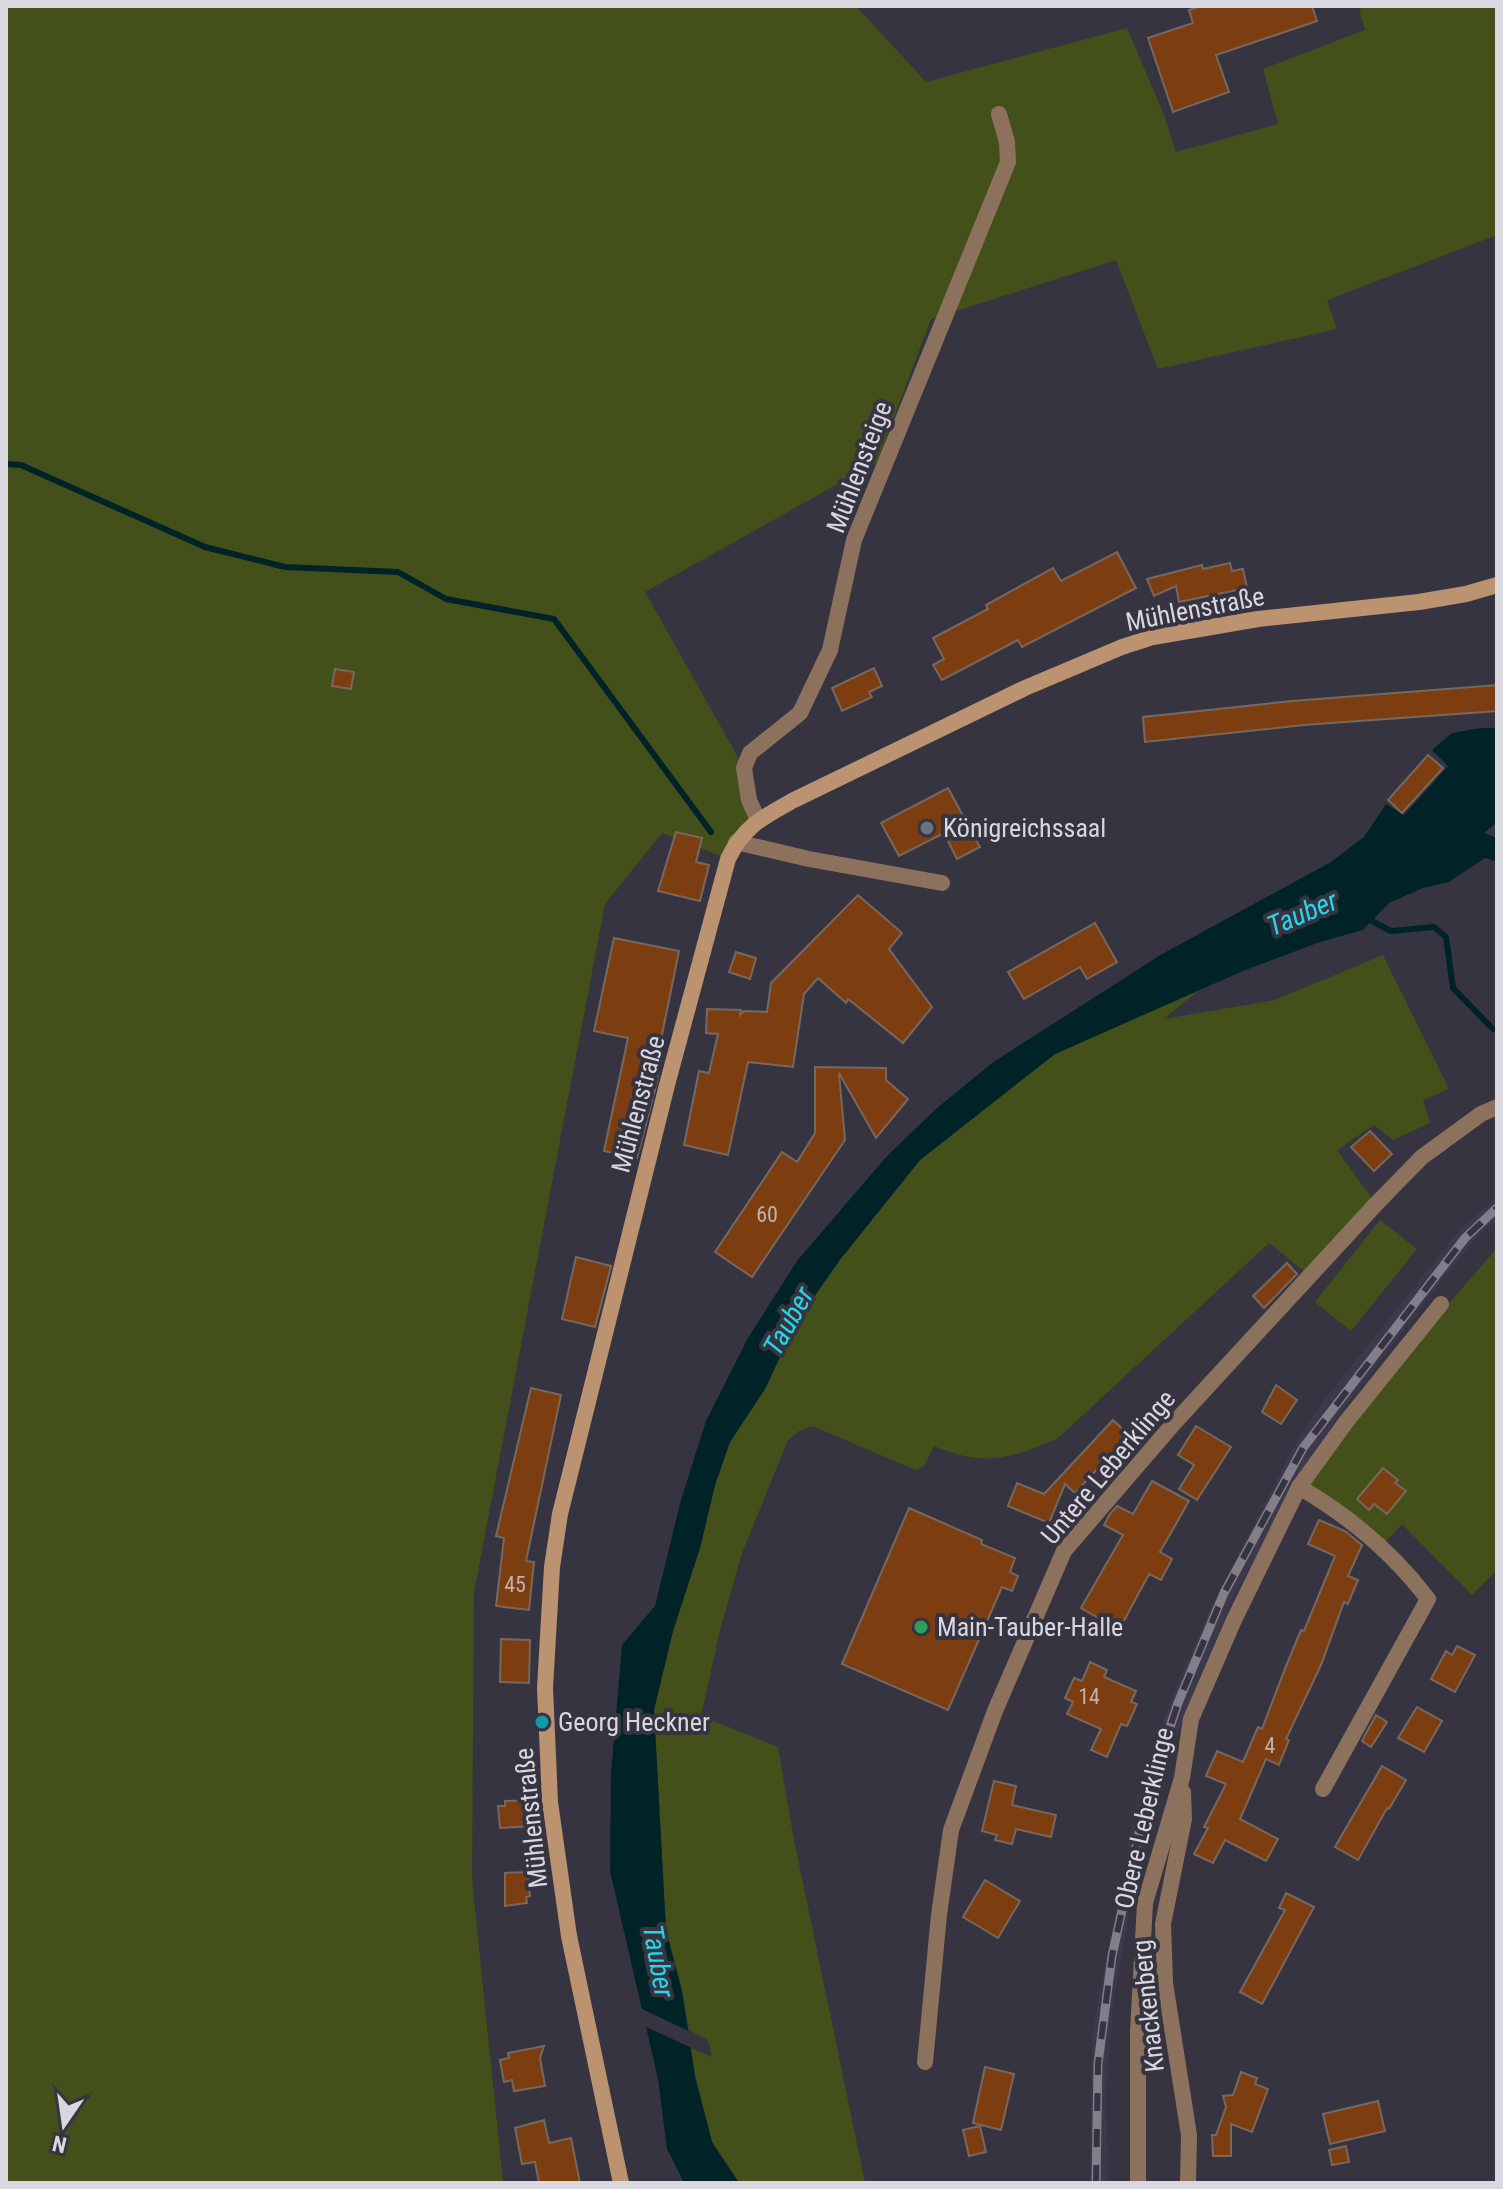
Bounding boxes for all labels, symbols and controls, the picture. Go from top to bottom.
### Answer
street label: Mühlensteige [820,397,898,537]
street label: Mühlenstraße [1123,581,1267,637]
place label: Königreichssaal [943,813,1106,843]
marker: Königreichssaal [918,819,936,837]
water label: Tauber [1262,884,1343,943]
street label: Mühlenstraße [605,1032,671,1176]
house number: 60 [756,1202,778,1227]
water label: Tauber [756,1281,821,1361]
street label: Untere Leberklinge [1035,1384,1181,1550]
house number: 45 [504,1572,526,1597]
place label: Main-Tauber-Halle [937,1612,1123,1642]
marker: Main-Tauber-Halle [912,1618,930,1636]
house number: 14 [1078,1684,1100,1709]
place label: Georg Heckner [558,1707,710,1737]
marker: Georg Heckner [533,1713,551,1731]
street label: Obere Leberklinge [1109,1724,1179,1912]
house number: 4 [1265,1733,1276,1758]
street label: Mühlenstraße [509,1746,553,1890]
water label: Tauber [636,1922,681,2001]
street label: Knackenberg [1126,1938,1170,2074]
north arrow [24,2085,104,2165]
text: N [50,2130,69,2158]

